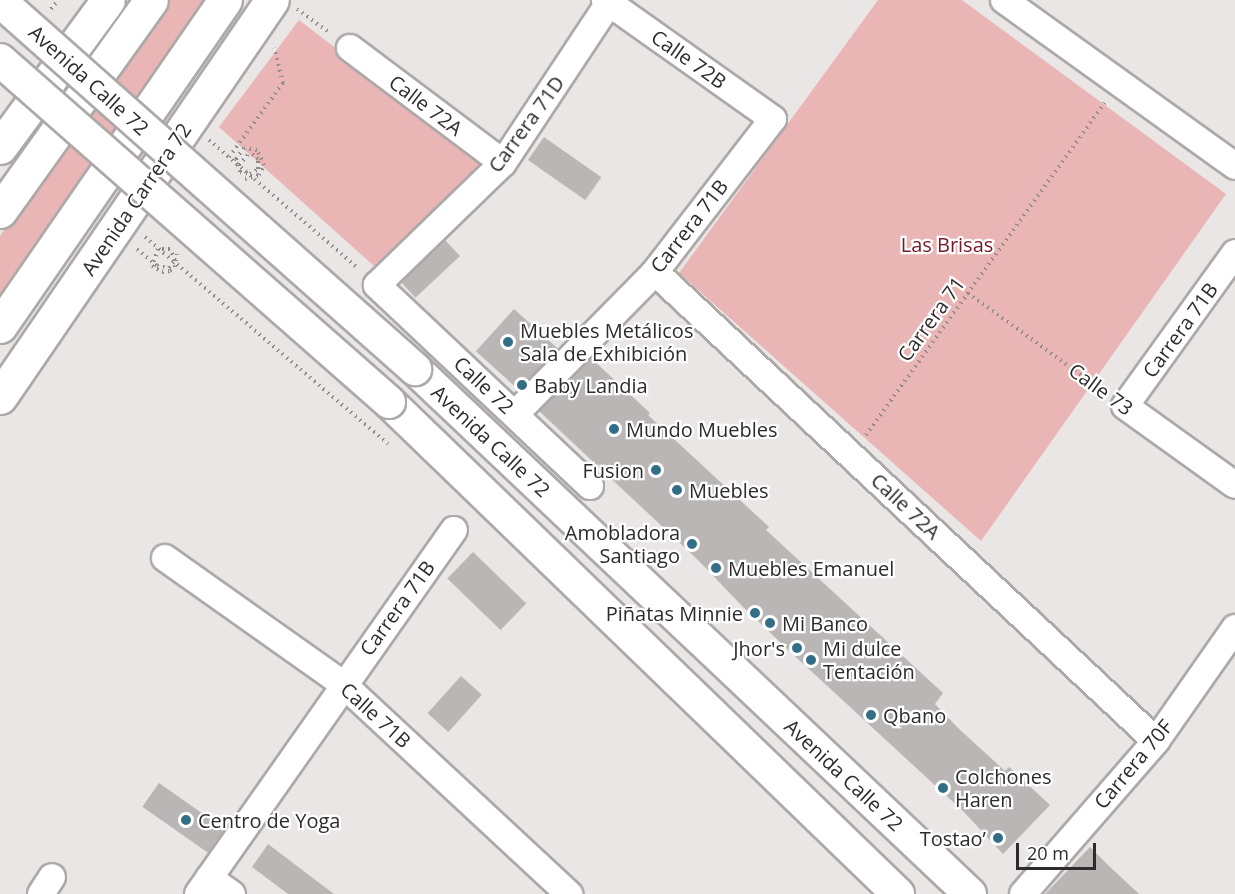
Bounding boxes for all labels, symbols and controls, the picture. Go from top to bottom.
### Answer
street label: Avenida Calle 72 [24,20,154,140]
street label: Calle 72B [647,24,731,94]
street label: Calle 72A [385,70,467,140]
street label: Carrera 71D [483,71,569,177]
street label: Avenida Carrera 72 [76,118,196,280]
street label: Carrera 71B [645,175,733,277]
park label: Las Brisas [901,232,993,256]
street label: Carrera 71 [892,272,970,366]
street label: Carrera 71B [1138,278,1222,382]
place label: Muebles Metálicos Sala de Exhibición [520,318,693,365]
marker: Muebles Metálicos Sala de Exhibición [501,335,515,349]
street label: Calle 72 [449,351,519,419]
street label: Calle 73 [1064,358,1138,420]
place label: Baby Landia [534,373,648,397]
marker: Baby Landia [515,378,529,392]
street label: Avenida Calle 72 [427,380,555,502]
place label: Mundo Muebles [626,417,778,441]
marker: Mundo Muebles [607,422,621,436]
place label: Fusion [583,458,644,482]
marker: Fusion [649,463,663,477]
street label: Calle 72A [866,468,946,544]
place label: Muebles [689,478,769,502]
marker: Muebles [670,483,684,497]
place label: Amobladora Santiago [565,520,680,567]
marker: Amobladora Santiago [685,537,699,551]
street label: Carrera 71B [355,556,439,660]
place label: Muebles Emanuel [728,556,894,580]
marker: Muebles Emanuel [709,561,723,575]
place label: Piñatas Minnie [606,601,743,625]
marker: Piñatas Minnie [748,606,762,620]
place label: Mi Banco [782,611,868,635]
marker: Mi Banco [763,616,777,630]
place label: Jhor's [733,636,785,660]
place label: Mi dulce Tentación [823,636,915,683]
marker: Jhor's [790,641,804,655]
marker: Mi dulce Tentación [804,653,818,667]
street label: Calle 71B [336,677,416,753]
place label: Qbano [883,703,946,727]
marker: Qbano [864,708,878,722]
street label: Avenida Calle 72 [780,714,908,836]
street label: Carrera 70F [1089,715,1177,813]
place label: Colchones Haren [955,765,1052,812]
marker: Colchones Haren [936,781,950,795]
place label: Centro de Yoga [198,808,340,832]
marker: Centro de Yoga [179,813,193,827]
place label: Tostao’ [920,826,986,850]
marker: Tostao’ [991,831,1005,845]
scale bar [1019,831,1098,869]
text: 20 m [1027,841,1069,865]

